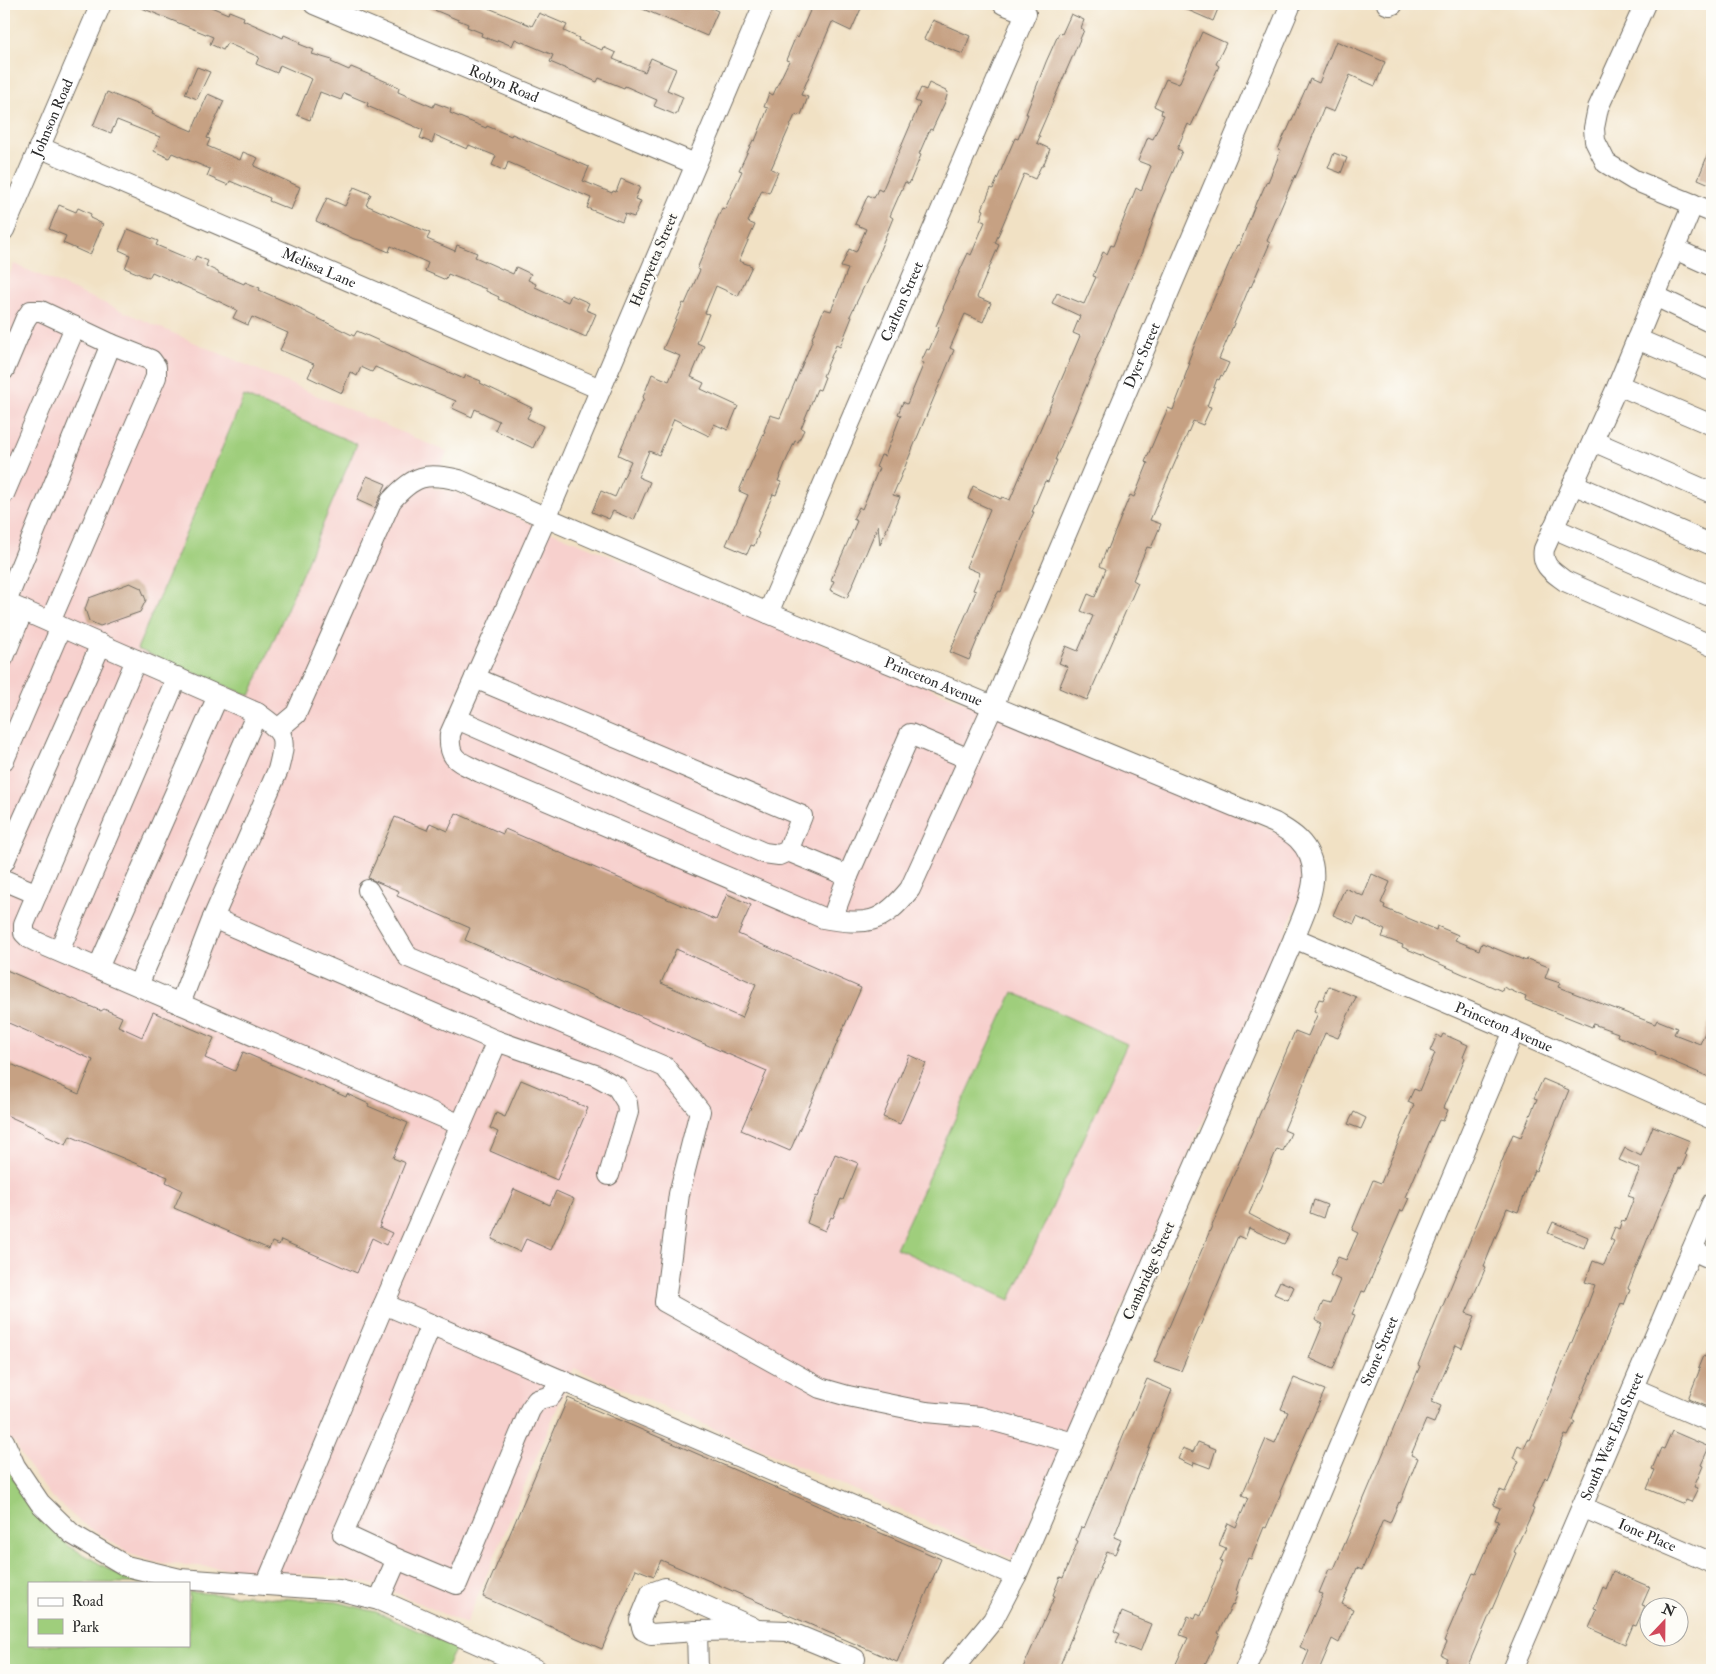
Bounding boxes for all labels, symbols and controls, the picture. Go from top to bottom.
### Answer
street label: Robyn Road [466,61,542,107]
street label: Johnson Road [27,75,78,161]
street label: Henryetta Street [626,210,682,310]
street label: Melissa Lane [279,243,359,292]
street label: Carlton Street [876,258,928,345]
street label: Dyer Street [1119,319,1164,391]
street label: Princeton Avenue [881,653,985,710]
street label: Princeton Avenue [1452,998,1556,1057]
street label: Cambridge Street [1119,1219,1179,1323]
street label: Stone Street [1356,1313,1402,1389]
street label: South West End Street [1576,1369,1648,1504]
street label: Ione Place [1615,1514,1679,1556]
legend [28,1582,190,1646]
text: Road [72,1592,104,1611]
north arrow [1638,1596,1688,1646]
text: N [1659,1600,1678,1621]
text: Park [72,1618,99,1637]

